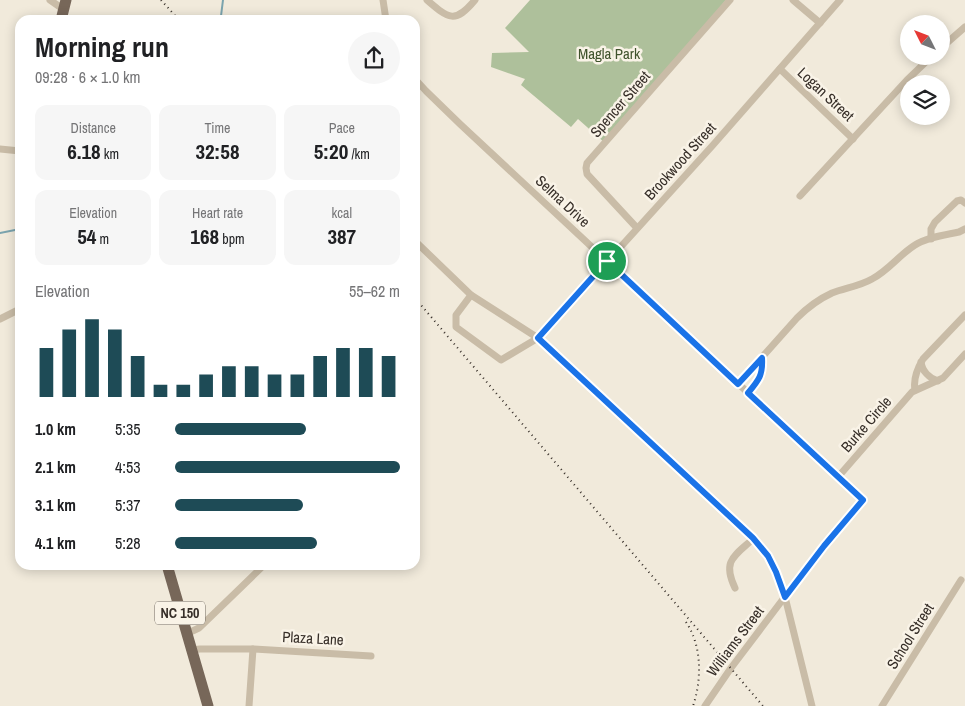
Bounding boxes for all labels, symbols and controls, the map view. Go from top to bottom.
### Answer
north arrow [900,15,950,65]
map controls [900,15,950,125]
text: Morning run [35,28,169,66]
button: share [348,32,400,84]
park label: Magla Park [578,43,641,64]
street label: Logan Street [793,62,859,126]
text: 09:28 · 6 × 1.0 km [35,66,140,88]
street label: Spencer Street [585,66,655,142]
button: layers [900,75,950,125]
street label: Brookwood Street [639,117,721,204]
text: Distance [71,119,116,137]
text: Time [205,119,230,137]
text: Pace [329,119,355,137]
text: 6.18 [67,137,101,166]
text: 32:58 [195,137,240,166]
text: 5:20 [314,137,348,166]
text: km [101,145,119,163]
text: /km [348,145,370,163]
street label: Selma Drive [531,170,595,232]
text: Elevation [69,204,117,222]
text: Heart rate [192,204,243,222]
text: kcal [332,204,352,222]
text: 54 [77,222,96,251]
text: 168 [190,222,219,251]
text: 387 [327,222,356,251]
text: m [96,230,109,248]
text: bpm [219,230,245,248]
pin [586,240,628,282]
icon: arrive [593,247,621,275]
text: Elevation [35,280,90,302]
text: 55–62 m [349,280,400,302]
street label: Burke Circle [836,391,896,456]
text: 1.0 km [35,418,76,440]
text: 5:35 [115,418,141,440]
text: 2.1 km [35,456,76,478]
text: 4:53 [115,456,141,478]
text: 3.1 km [35,494,76,516]
text: 5:37 [115,494,141,516]
text: 4.1 km [35,532,76,554]
text: 5:28 [115,532,141,554]
street label: School Street [882,599,939,673]
street label: Williams Street [702,601,769,681]
road number: NC 150 [155,602,205,624]
street label: Plaza Lane [282,626,344,650]

